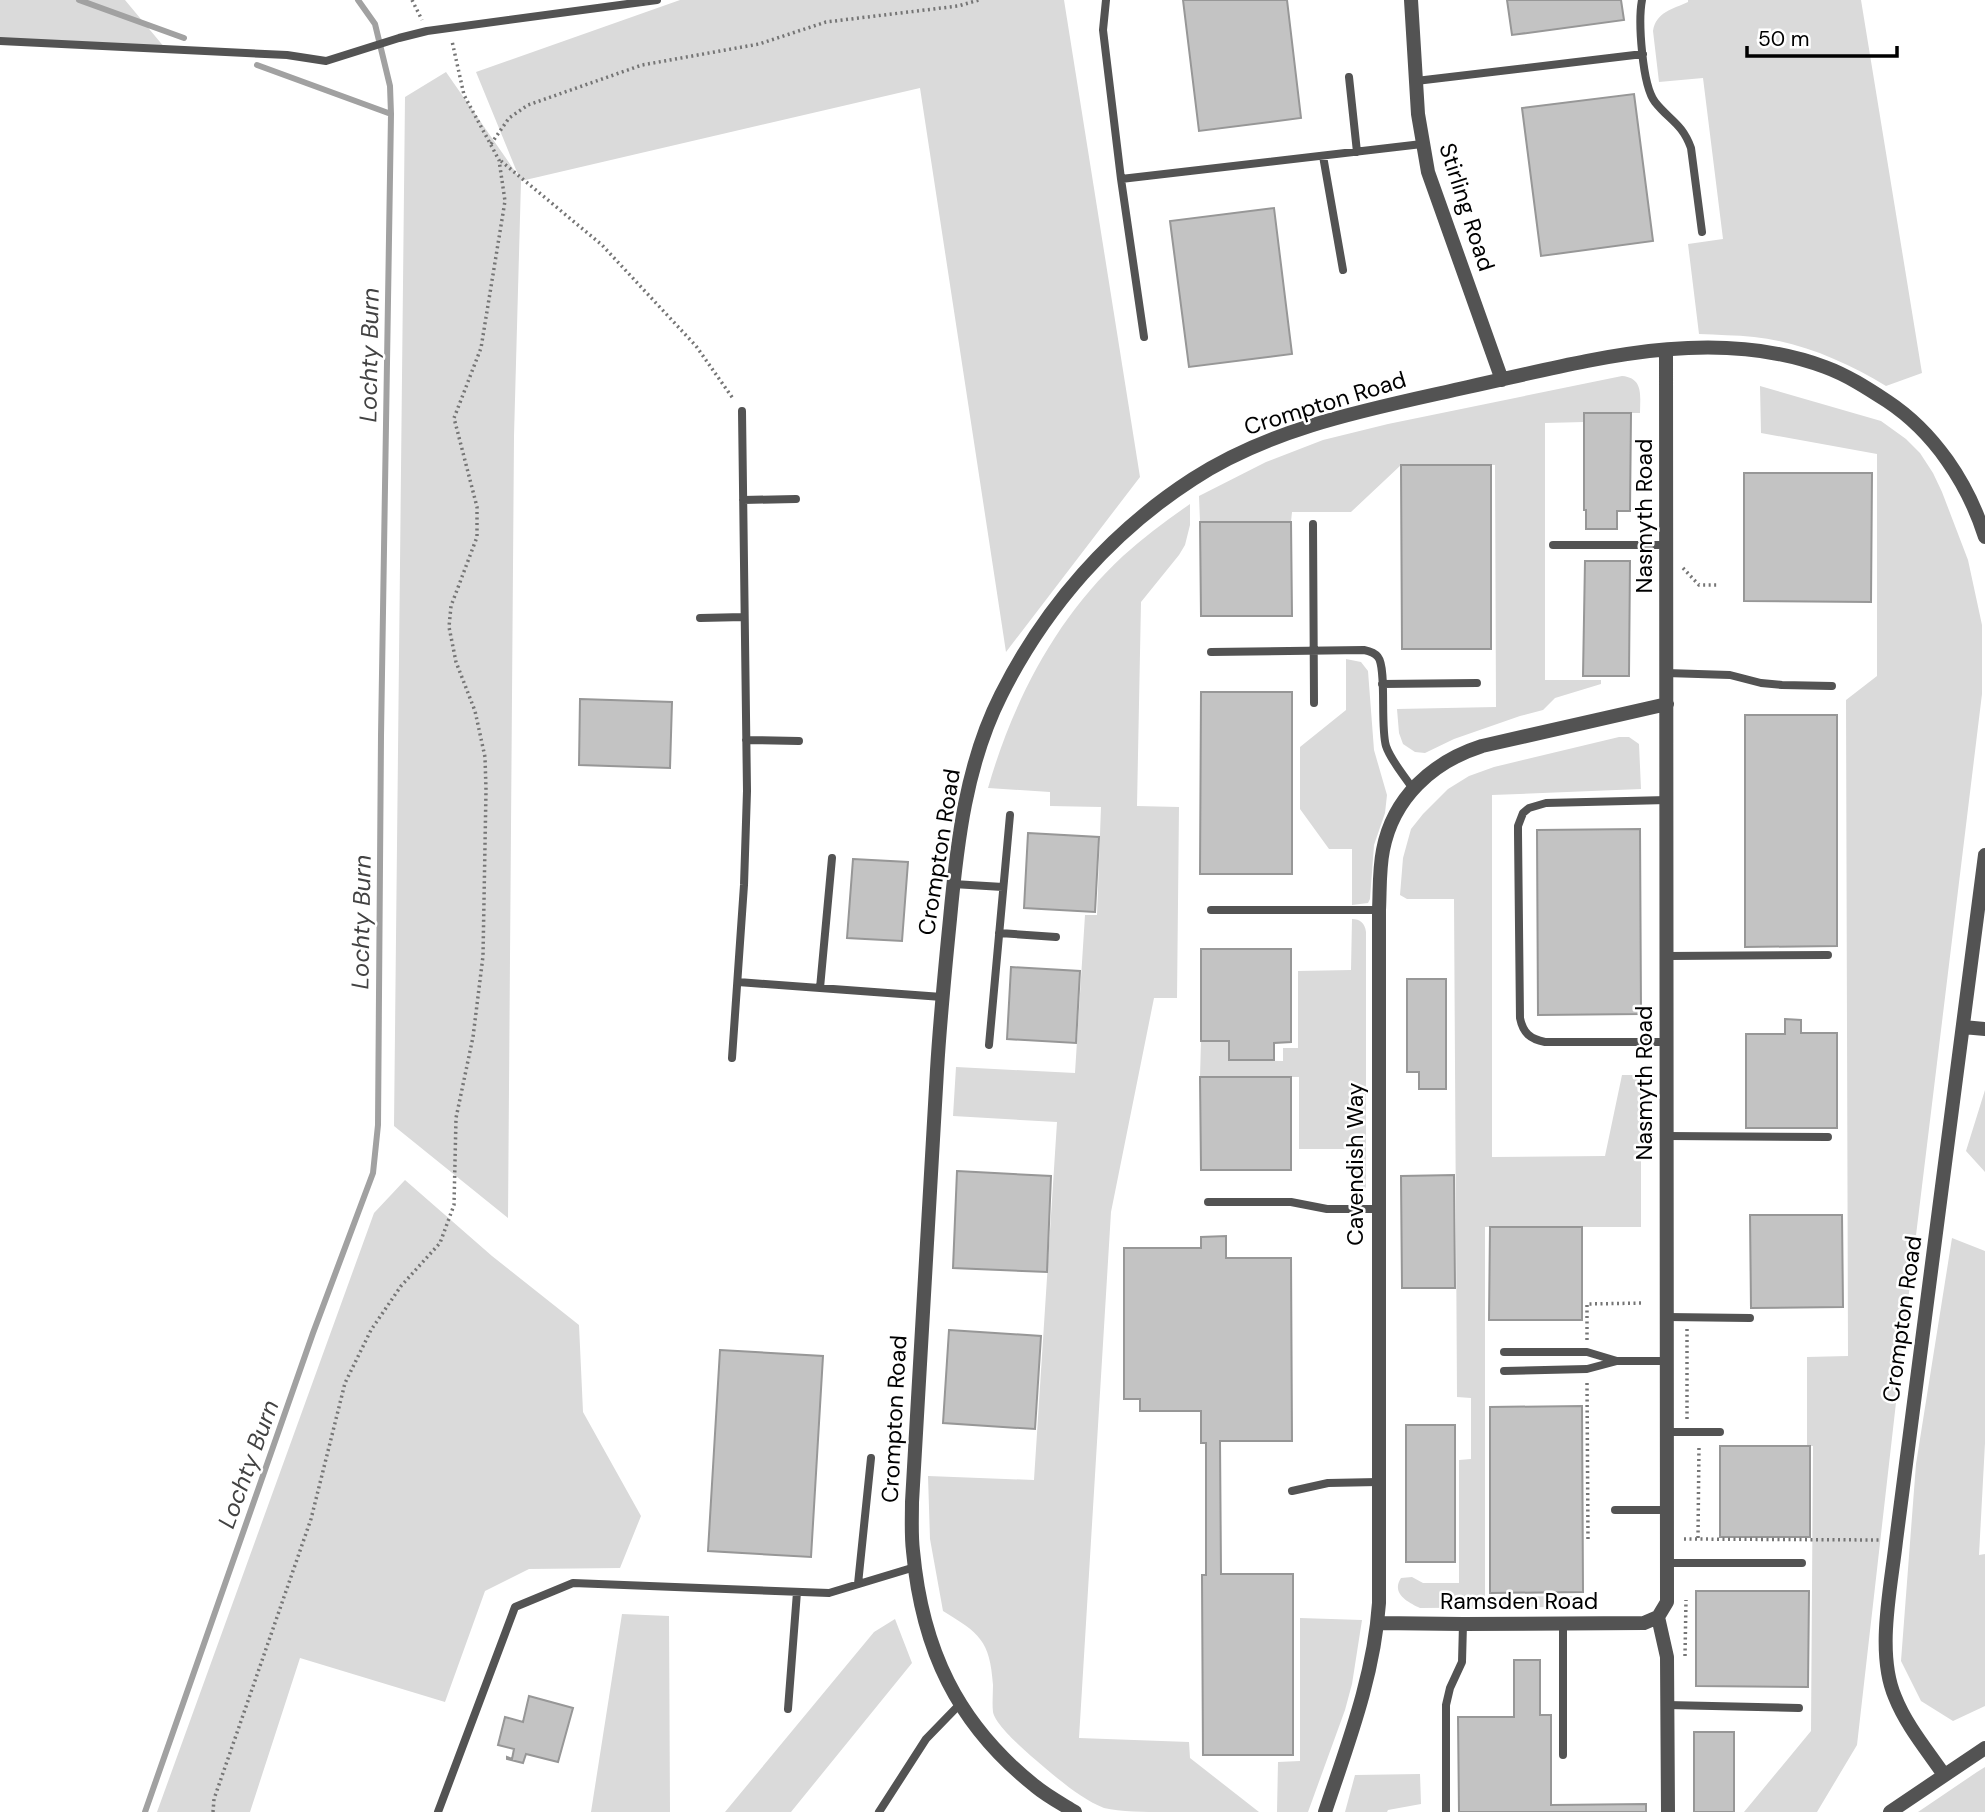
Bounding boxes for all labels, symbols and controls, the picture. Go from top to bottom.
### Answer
scale bar [1747,14,1898,58]
text: 50 m [1758,25,1809,53]
street label: Stirling Road [1432,139,1502,275]
water label: Lochty Burn [352,287,386,423]
street label: Crompton Road [1240,364,1410,442]
street label: Nasmyth Road [1629,439,1659,593]
street label: Crompton Road [911,767,967,937]
water label: Lochty Burn [344,854,378,990]
street label: Nasmyth Road [1629,1006,1659,1160]
street label: Cavendish Way [1340,1082,1370,1246]
street label: Crompton Road [1875,1234,1929,1404]
street label: Crompton Road [875,1334,913,1504]
water label: Lochty Burn [210,1395,286,1533]
street label: Ramsden Road [1440,1586,1598,1616]

